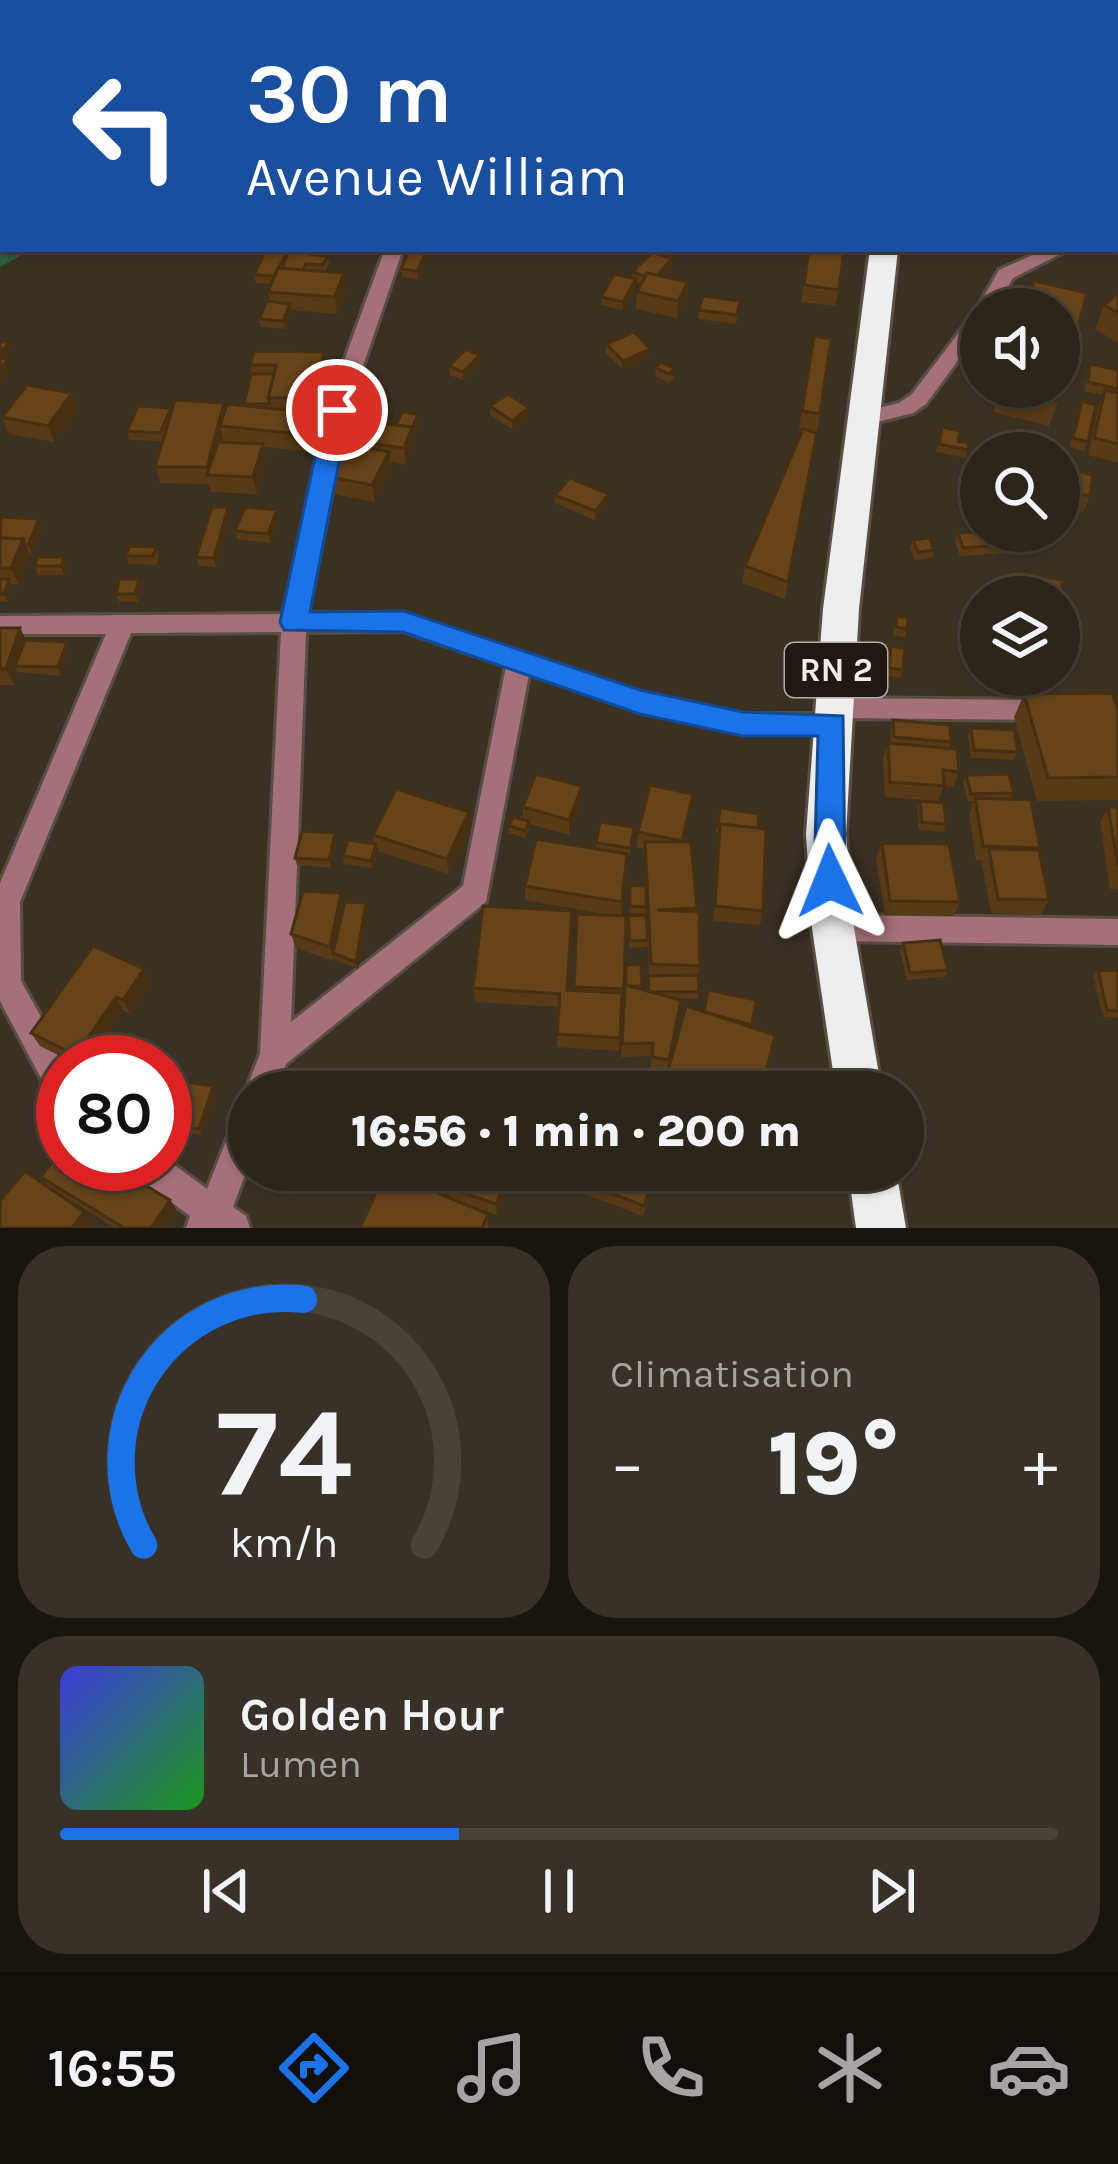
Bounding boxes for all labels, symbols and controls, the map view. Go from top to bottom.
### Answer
text: 30 m [246,45,452,143]
icon: left [48,48,204,204]
text: Avenue William [246,145,627,209]
map controls [960,288,1080,696]
button: sound [960,288,1080,408]
pin [286,359,388,461]
icon: arrive [304,377,370,443]
button: search [960,432,1080,552]
button: layers [960,576,1080,696]
road number: RN 2 [785,643,887,697]
position arrow [767,818,893,944]
speed limit sign: 80 [36,1035,192,1191]
text: 16:56 · 1 min · 200 m [351,1105,801,1157]
text: Climatisation [610,1351,854,1397]
text: 74 [216,1380,352,1525]
text: 19° [768,1411,900,1517]
text: − [610,1425,645,1503]
text: + [1023,1425,1058,1503]
text: km/h [230,1518,338,1568]
text: Golden Hour [240,1689,504,1741]
text: Lumen [240,1741,362,1787]
icon: previous [193,1858,259,1924]
icon: pause [526,1858,592,1924]
icon: next [859,1858,925,1924]
icon: directions [272,2026,356,2110]
icon: music [450,2026,534,2110]
icon: phone [629,2026,713,2110]
icon: climate [808,2026,892,2110]
icon: car [987,2026,1071,2110]
text: 16:55 [47,2036,177,2100]

